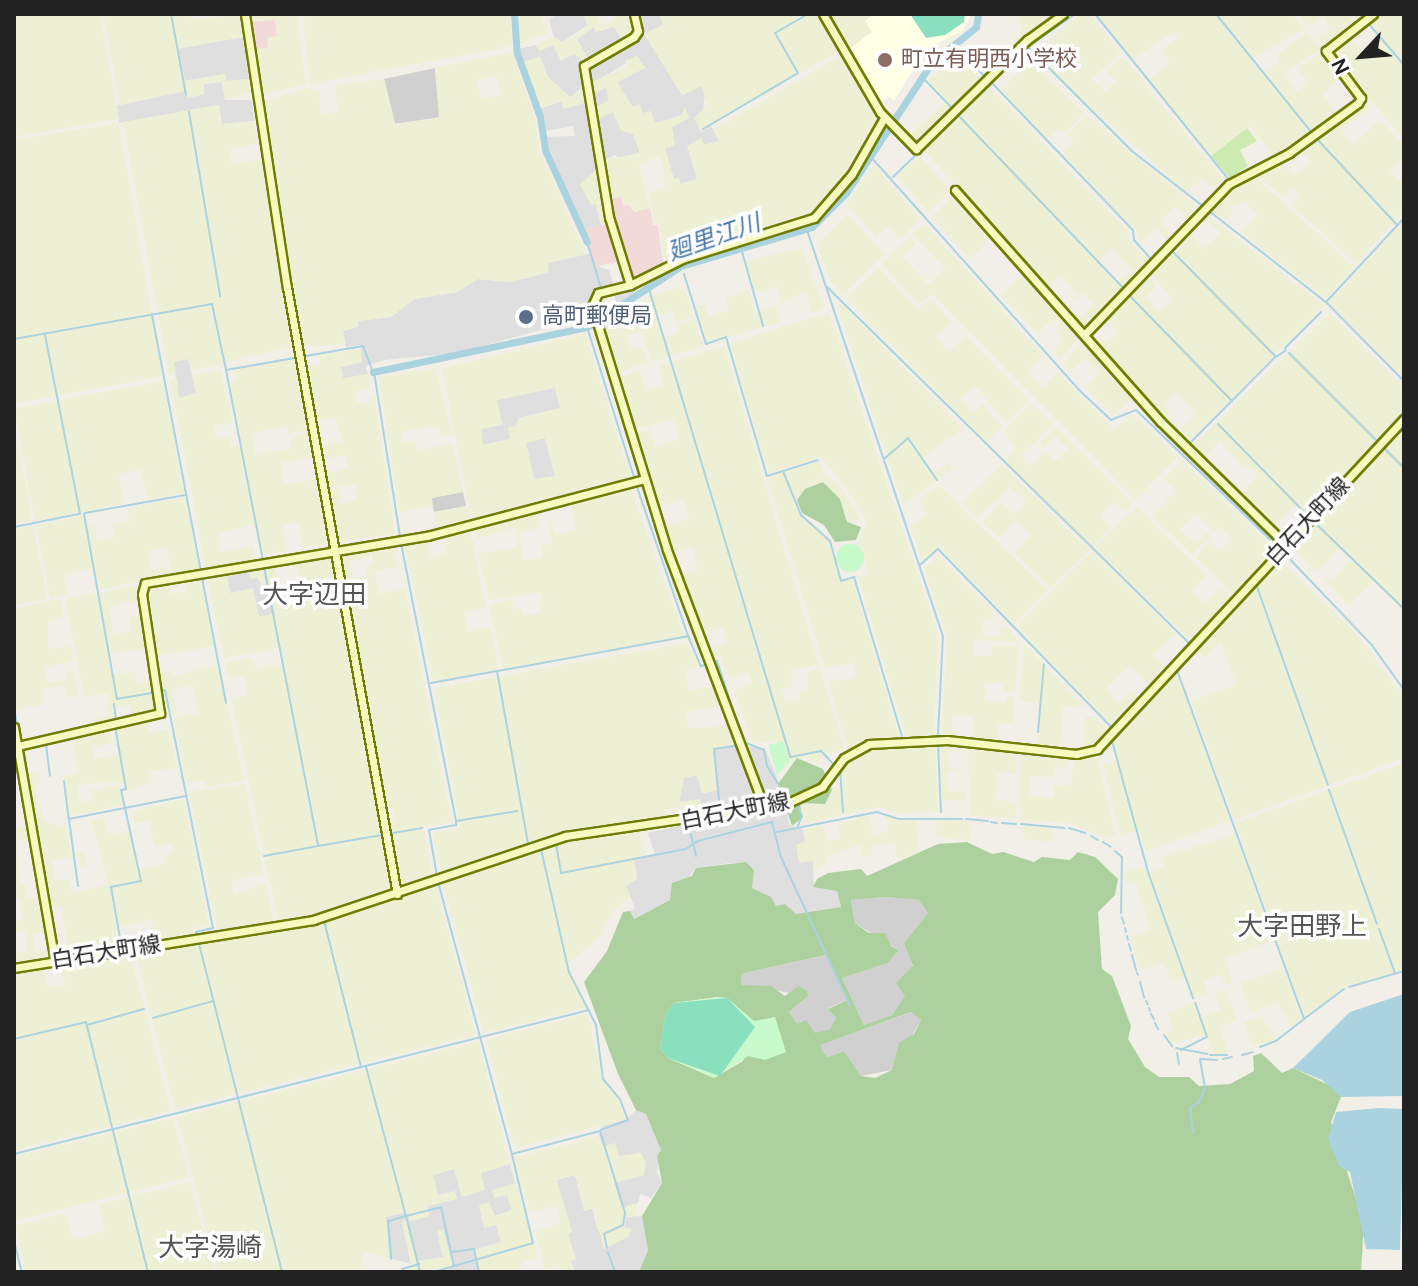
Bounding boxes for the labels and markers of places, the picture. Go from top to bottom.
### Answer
place label: 町立有明西小学校 [901,47,1077,73]
marker: 町立有明西小学校 [876,51,894,69]
place label: 高町郵便局 [542,304,652,330]
marker: 高町郵便局 [517,308,535,326]

